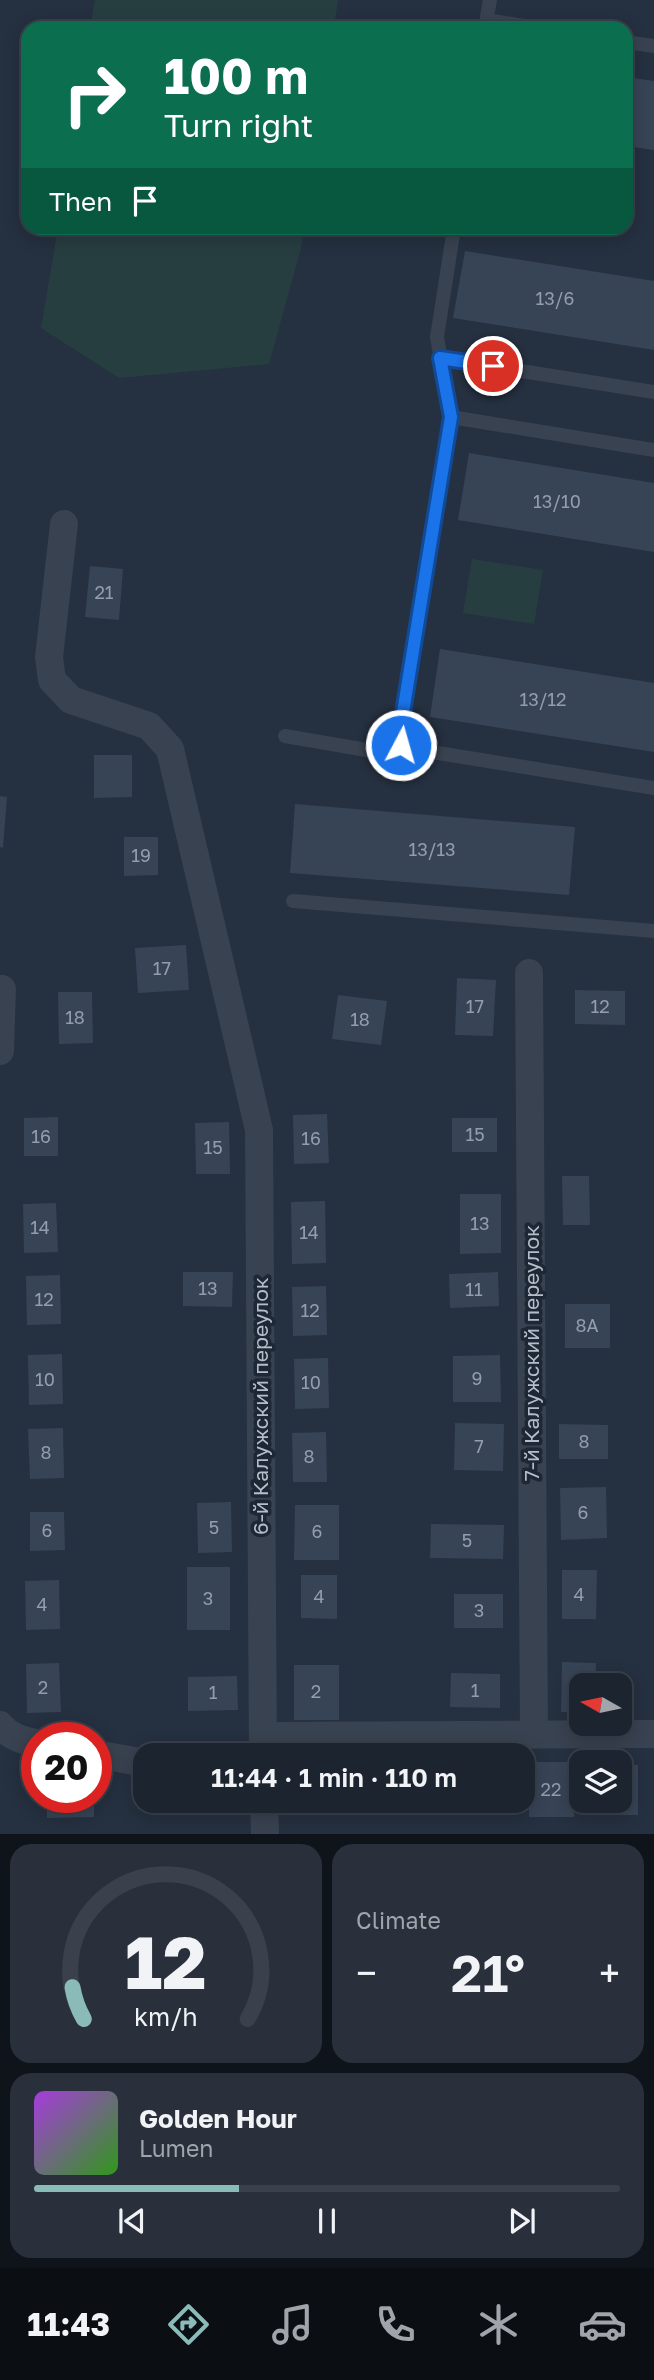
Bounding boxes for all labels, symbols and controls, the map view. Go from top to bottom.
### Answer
text: 100 m [164,46,308,105]
icon: right [49,49,140,140]
text: Turn right [164,106,313,144]
icon: arrive [126,182,164,220]
text: Then [49,186,112,217]
house number: 13/6 [536,287,574,309]
pin [463,336,523,396]
icon: arrive [474,347,512,385]
house number: 13/10 [533,490,581,512]
house number: 21 [94,581,114,603]
house number: 13/12 [519,688,567,710]
position arrow [364,708,438,782]
house number: 13/13 [408,838,456,860]
house number: 19 [131,844,151,866]
house number: 17 [153,957,171,979]
house number: 17 [466,995,484,1017]
house number: 12 [590,995,610,1017]
house number: 18 [65,1006,85,1028]
house number: 18 [350,1008,370,1030]
house number: 15 [465,1123,485,1145]
house number: 16 [31,1125,51,1147]
house number: 16 [301,1127,321,1149]
house number: 15 [203,1136,223,1158]
house number: 13 [470,1212,490,1234]
house number: 14 [30,1216,50,1238]
house number: 14 [299,1221,319,1243]
street label: 7-й Калужский переулок [518,1225,544,1481]
house number: 13 [198,1277,218,1299]
street label: 6-й Калужский переулок [247,1277,273,1535]
house number: 11 [465,1278,483,1300]
house number: 12 [34,1288,54,1310]
house number: 12 [300,1299,320,1321]
house number: 8А [575,1314,599,1336]
house number: 9 [472,1367,482,1389]
house number: 10 [35,1368,55,1390]
house number: 10 [301,1371,321,1393]
house number: 8 [579,1430,589,1452]
house number: 7 [474,1435,484,1457]
house number: 8 [41,1441,51,1463]
house number: 8 [304,1445,314,1467]
house number: 6 [578,1501,588,1523]
house number: 5 [209,1516,219,1538]
house number: 6 [42,1519,52,1541]
house number: 6 [312,1520,322,1542]
house number: 5 [462,1529,472,1551]
house number: 4 [574,1583,585,1605]
house number: 4 [314,1585,325,1607]
house number: 3 [203,1587,213,1609]
house number: 4 [37,1593,48,1615]
house number: 3 [474,1599,484,1621]
north arrow [569,1673,632,1736]
map controls [569,1673,632,1813]
house number: 2 [38,1676,48,1698]
house number: 1 [471,1679,480,1701]
house number: 2 [311,1680,321,1702]
house number: 1 [209,1681,218,1703]
speed limit sign: 20 [21,1722,112,1813]
button: layers [569,1750,632,1813]
text: 11:44 · 1 min · 110 m [211,1762,457,1793]
house number: 22 [541,1778,561,1800]
text: Climate [356,1906,441,1934]
text: 12 [125,1919,207,2006]
text: 21° [451,1941,525,2003]
text: − [356,1950,377,1995]
text: + [599,1950,620,1995]
text: km/h [134,2001,198,2032]
text: Golden Hour [139,2103,297,2134]
text: Lumen [139,2134,213,2162]
icon: previous [113,2202,151,2240]
icon: pause [308,2202,346,2240]
icon: next [503,2202,541,2240]
icon: directions [164,2300,213,2349]
icon: music [268,2300,317,2349]
icon: phone [371,2300,420,2349]
icon: climate [474,2300,523,2349]
icon: car [578,2300,627,2349]
text: 11:43 [27,2305,110,2343]

